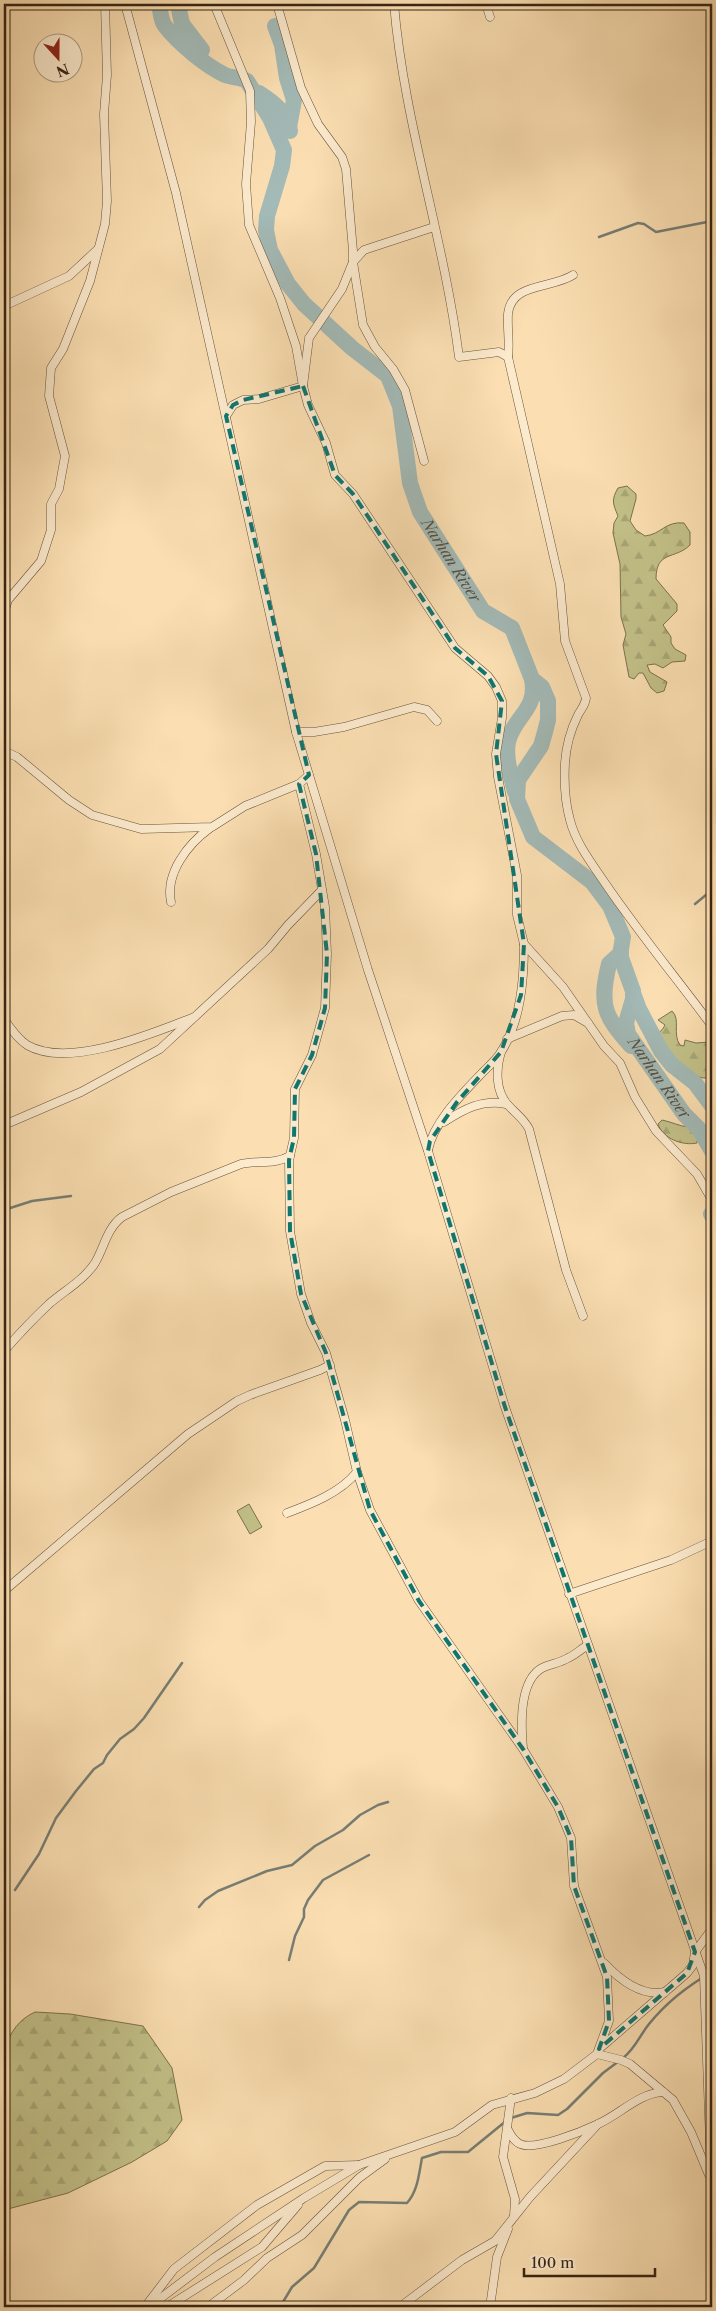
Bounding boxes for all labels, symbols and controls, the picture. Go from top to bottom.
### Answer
north arrow [32,32,82,82]
text: N [54,60,72,81]
water label: Narhan River [417,514,486,607]
water label: Narhan River [623,1032,695,1124]
scale bar [524,2246,655,2278]
text: 100 m [531,2253,574,2272]

